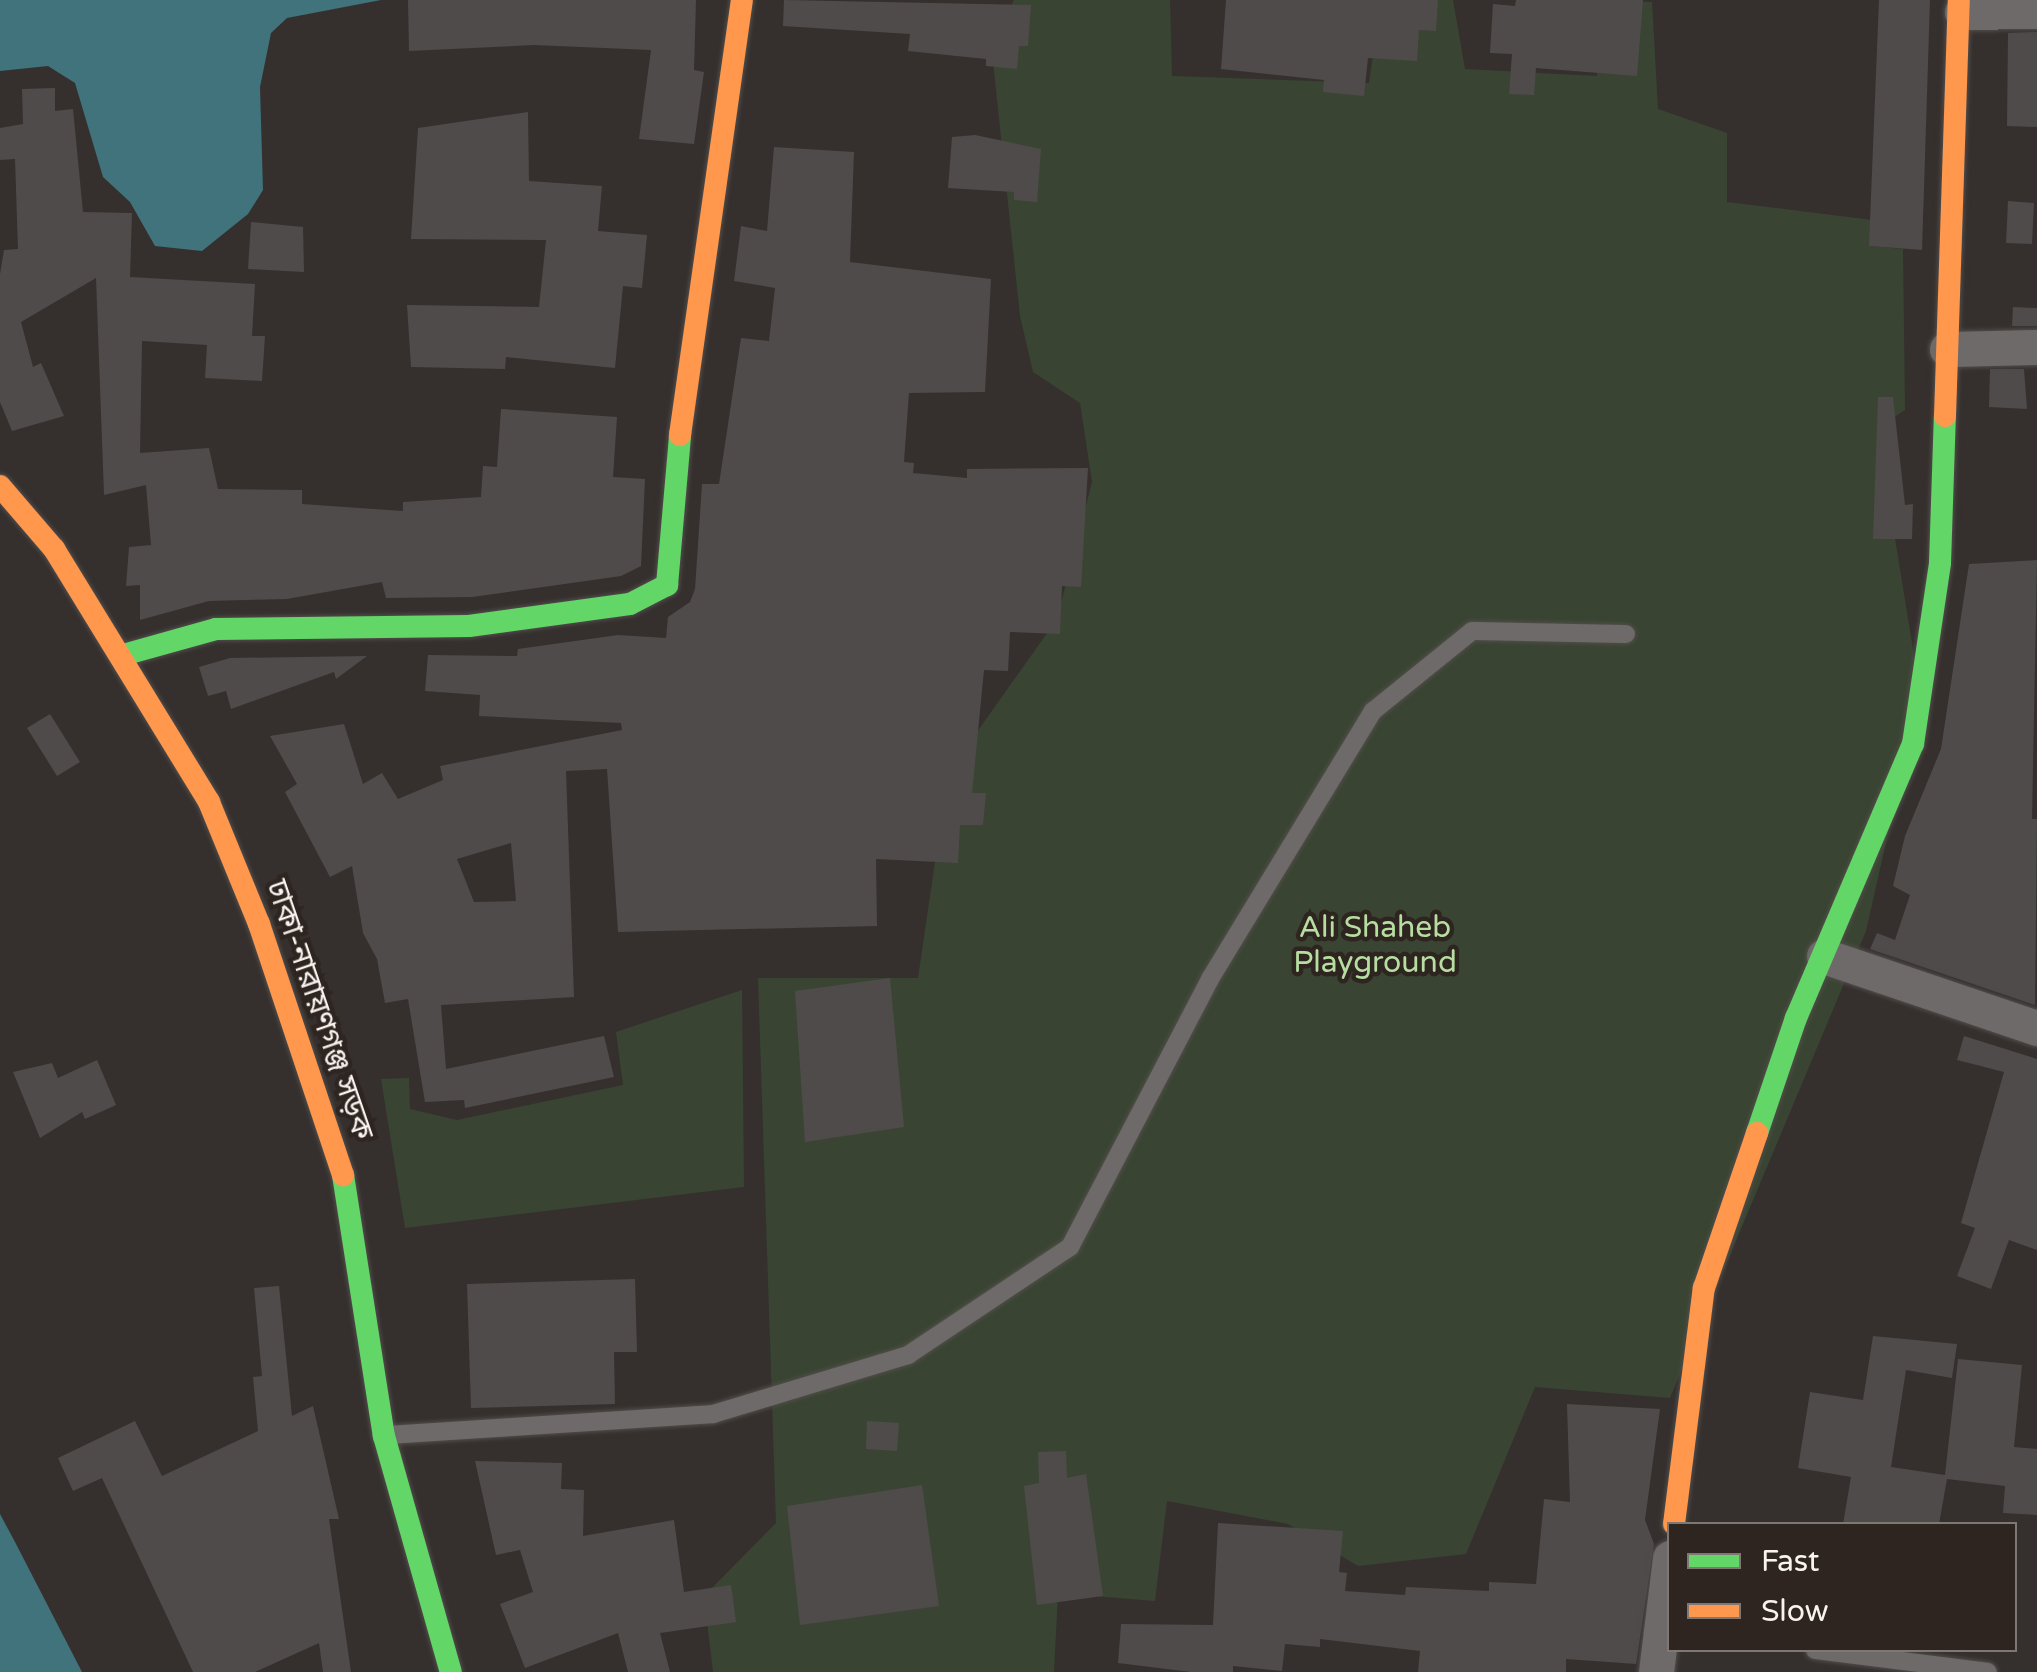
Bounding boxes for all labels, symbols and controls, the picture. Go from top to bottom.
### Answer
street label: ঢাকা-নারায়ণগঞ্জ সড়ক [258,875,380,1145]
park label: Ali Shaheb Playground [1293,910,1457,980]
legend [1667,1522,2017,1652]
text: Fast [1761,1543,1820,1580]
text: Slow [1761,1593,1829,1630]

